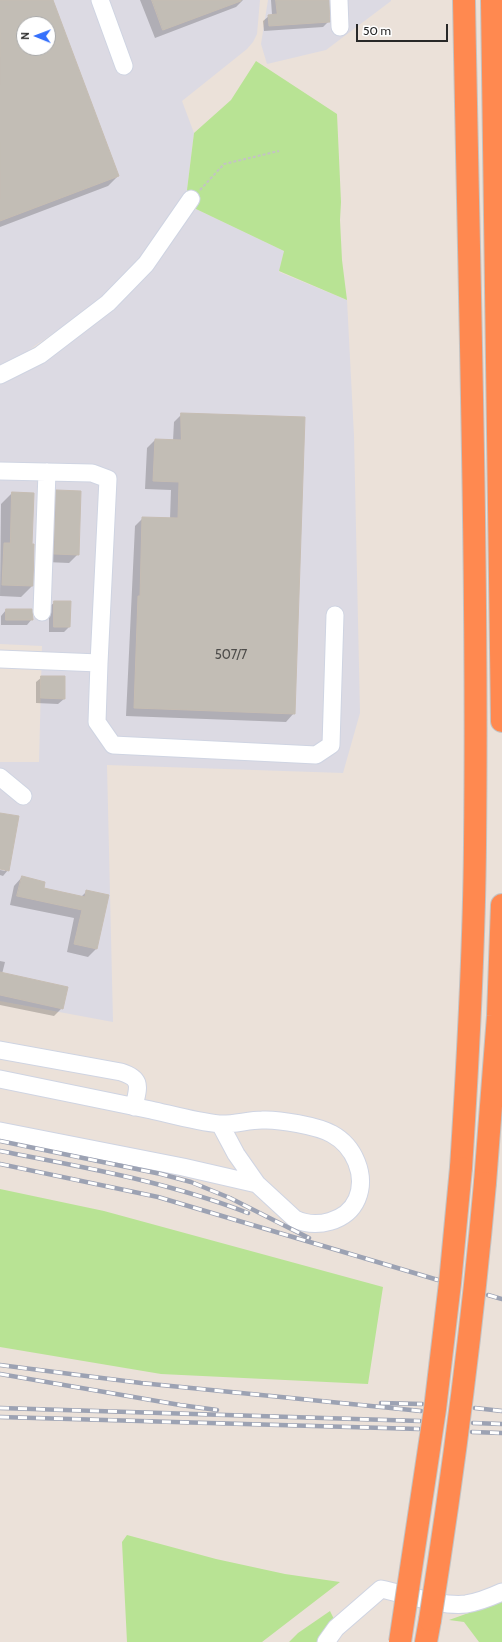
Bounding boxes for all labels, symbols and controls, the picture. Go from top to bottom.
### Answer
north arrow [16,16,56,56]
scale bar [358,16,450,42]
text: 50 m [363,23,391,38]
text: N [18,32,32,40]
house number: 507/7 [215,647,247,663]

